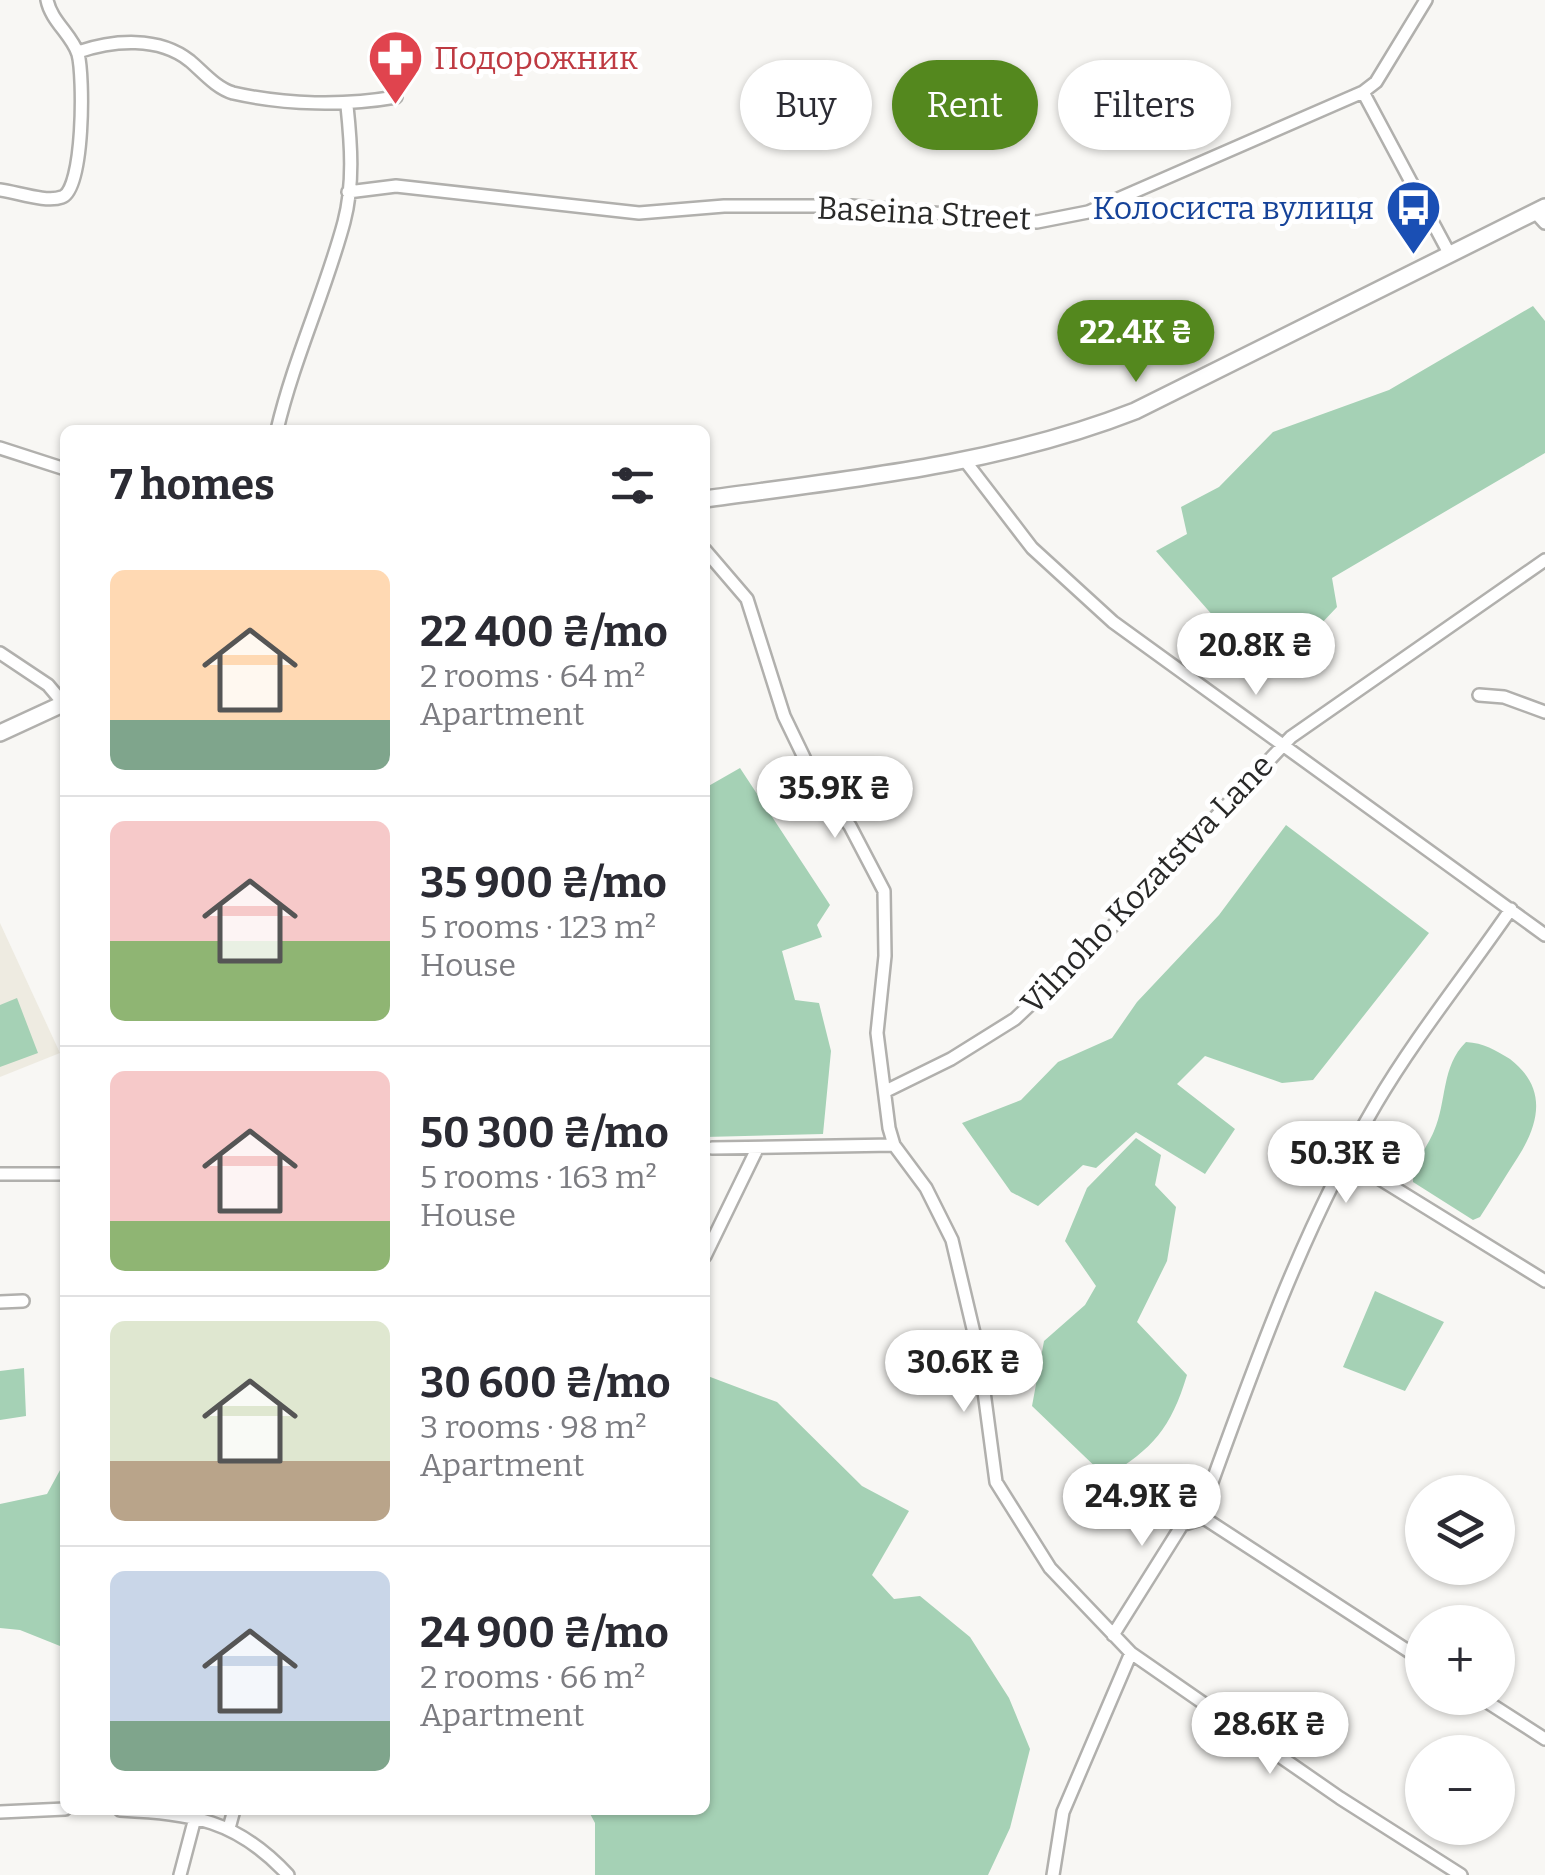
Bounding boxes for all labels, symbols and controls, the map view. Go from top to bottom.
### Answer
pharmacy icon: Подорожник [365,28,425,107]
place label: Подорожник [434,39,638,77]
chip: Buy [740,60,872,150]
chip: Rent [892,60,1038,150]
chip: Filters [1058,60,1231,150]
bus stop icon: Колосиста вулиця [1383,178,1443,257]
street label: Baseina Street [816,188,1032,238]
place label: Колосиста вулиця [1092,189,1374,227]
pin: 22.4K ₴ [1044,300,1228,385]
text: 22.4K ₴ [1079,313,1193,351]
icon: filters [605,458,660,513]
text: 7 homes [110,460,275,510]
text: 22 400 ₴/mo [420,607,668,657]
icon: home [190,610,310,730]
pin: 20.8K ₴ [1164,613,1348,698]
text: 20.8K ₴ [1199,626,1313,664]
text: 2 rooms · 64 m² [420,657,645,695]
text: Apartment [420,695,584,733]
street label: Vilnoho Kozatstva Lane [1013,746,1281,1022]
pin: 35.9K ₴ [743,756,927,841]
text: 35.9K ₴ [779,769,891,807]
text: 35 900 ₴/mo [420,858,667,908]
icon: home [190,861,310,981]
text: 5 rooms · 123 m² [420,908,656,946]
text: House [420,946,516,984]
text: 50 300 ₴/mo [420,1108,669,1158]
icon: home [190,1111,310,1231]
pin: 50.3K ₴ [1254,1121,1438,1206]
text: 50.3K ₴ [1290,1134,1402,1172]
text: 5 rooms · 163 m² [420,1158,657,1196]
text: House [420,1196,516,1234]
pin: 30.6K ₴ [872,1330,1056,1415]
text: 30.6K ₴ [907,1343,1021,1381]
text: 30 600 ₴/mo [420,1358,670,1408]
icon: home [190,1361,310,1481]
text: 3 rooms · 98 m² [420,1408,647,1446]
text: Apartment [420,1446,584,1484]
pin: 24.9K ₴ [1050,1464,1234,1549]
map controls [1405,1475,1515,1845]
button: layers [1405,1475,1515,1585]
text: 24.9K ₴ [1085,1477,1199,1515]
button: + [1405,1605,1515,1715]
text: 24 900 ₴/mo [420,1608,669,1658]
icon: home [190,1611,310,1731]
text: 2 rooms · 66 m² [420,1658,645,1696]
pin: 28.6K ₴ [1178,1692,1362,1777]
text: Apartment [420,1696,584,1734]
text: 28.6K ₴ [1214,1705,1326,1743]
button: − [1405,1735,1515,1845]

